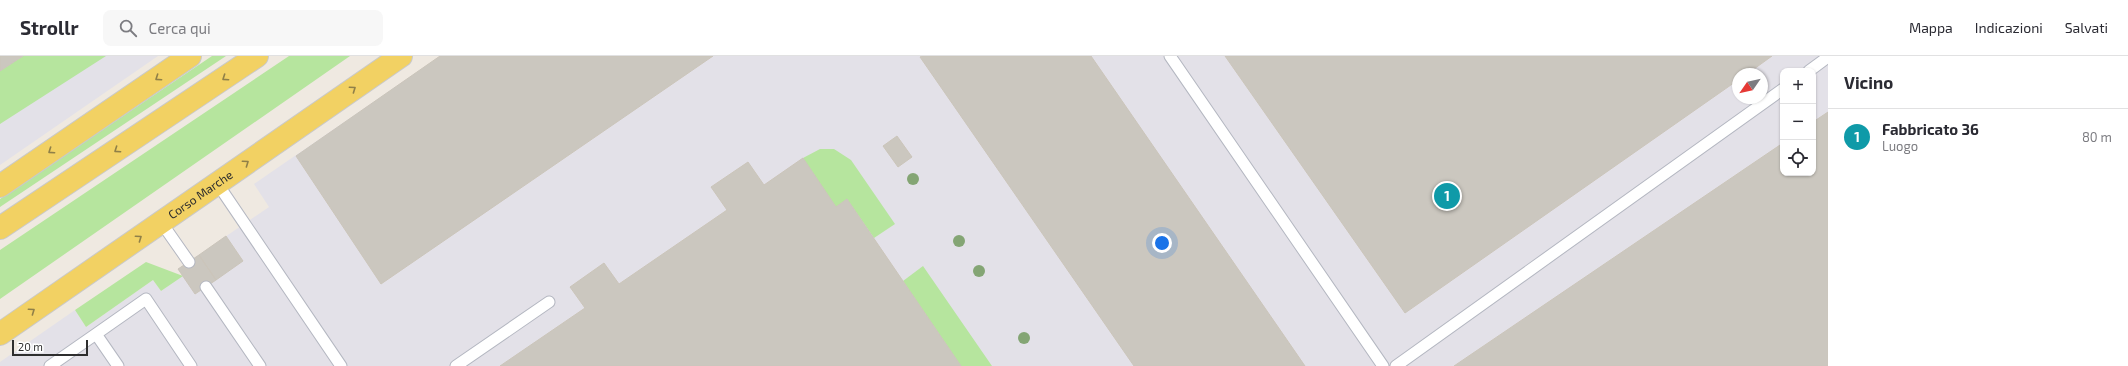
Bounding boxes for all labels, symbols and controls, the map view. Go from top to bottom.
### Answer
search box [103,10,383,46]
text: Strollr [20,16,79,39]
icon: search [117,17,139,39]
text: Cerca qui [149,19,211,37]
text: Mappa [1909,19,1953,36]
text: Indicazioni [1975,19,2043,36]
text: Salvati [2065,19,2108,36]
north arrow [1732,68,1768,104]
map controls [1780,68,1816,176]
button: + [1780,68,1816,104]
text: Vicino [1844,72,1893,92]
one-way arrow [155,73,162,81]
one-way arrow [222,73,229,81]
one-way arrow [348,87,355,94]
button: − [1780,104,1816,140]
text: Fabbricato 36 [1882,120,1979,138]
text: 1 [1854,129,1860,145]
text: 80 m [2082,129,2112,145]
text: Luogo [1882,138,1918,154]
button: locate [1780,140,1816,176]
one-way arrow [114,145,121,153]
one-way arrow [48,146,55,153]
one-way arrow [242,161,249,168]
street label: Corso Marche [165,167,235,221]
pin: 1 [1434,181,1460,211]
your location [1152,233,1172,253]
one-way arrow [135,235,142,243]
one-way arrow [28,308,35,316]
scale bar [12,338,88,357]
text: 20 m [18,340,43,353]

